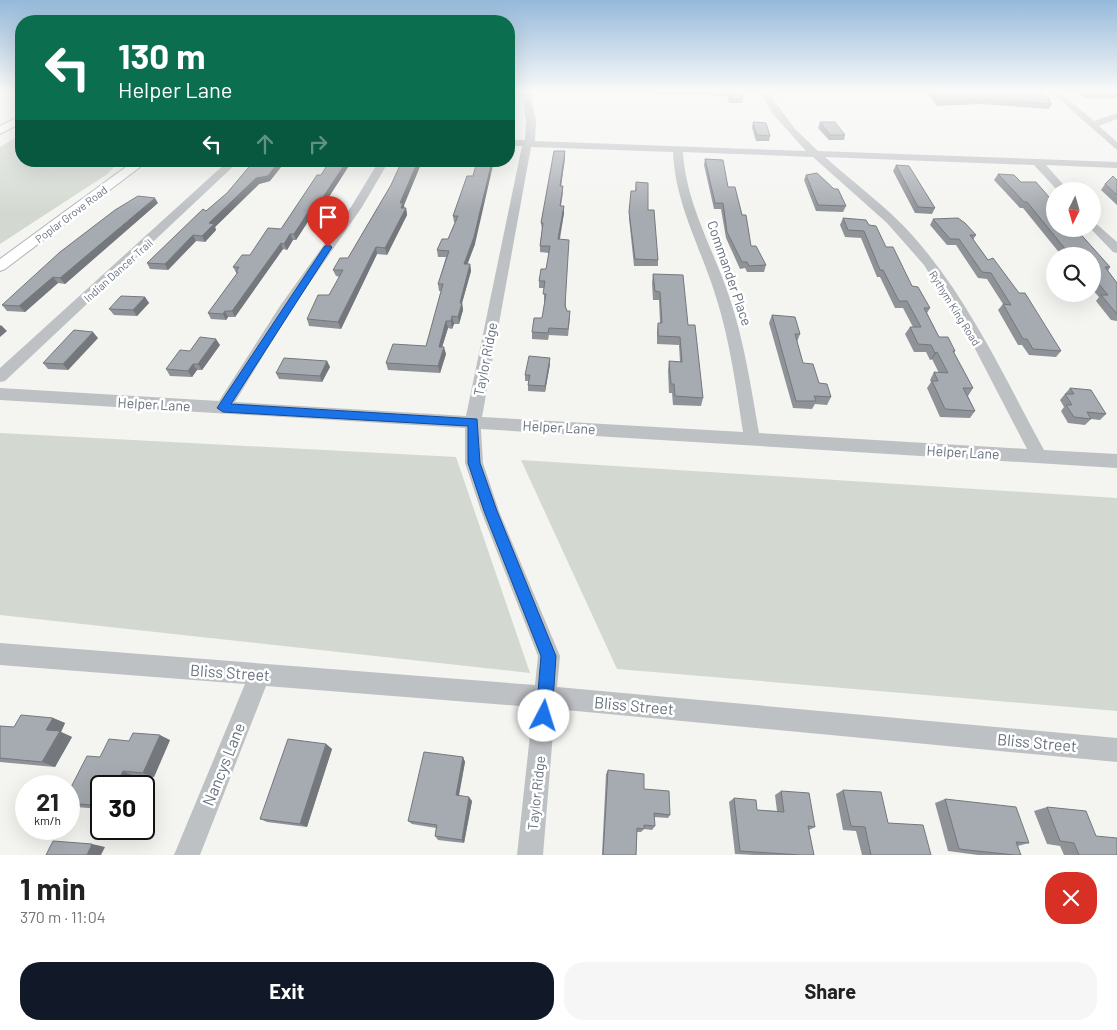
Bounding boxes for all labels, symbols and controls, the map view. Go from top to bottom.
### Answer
text: 130 m [118,34,205,76]
icon: left [35,35,100,100]
text: Helper Lane [118,76,232,102]
icon: left [198,130,226,158]
icon: ahead [251,130,279,158]
icon: right [304,130,332,158]
north arrow [1046,182,1101,238]
map controls [1046,182,1101,302]
street label: Poplar Grove Road [32,183,110,245]
pin [307,196,349,247]
icon: arrive [314,203,342,231]
street label: Commander Place [704,218,756,328]
street label: Indian Dancer Trail [81,236,155,304]
button: search [1046,247,1101,302]
street label: Rythym King Road [927,268,983,348]
street label: Taylor Ridge [470,321,500,397]
street label: Helper Lane [117,394,191,414]
street label: Helper Lane [522,417,596,437]
street label: Helper Lane [926,442,1000,462]
street label: Bliss Street [190,660,270,684]
position arrow [517,689,569,741]
street label: Bliss Street [593,692,675,718]
street label: Nancys Lane [198,720,248,808]
street label: Bliss Street [996,729,1078,755]
street label: Taylor Ridge [524,755,548,831]
speed limit sign: 30 [90,775,155,840]
text: 21 [36,786,59,816]
text: km/h [34,813,61,827]
text: 1 min [20,870,86,906]
button: close [1045,872,1097,924]
text: 370 m · 11:04 [20,907,106,926]
button: Exit [20,962,554,1020]
button: Share [564,962,1097,1020]

